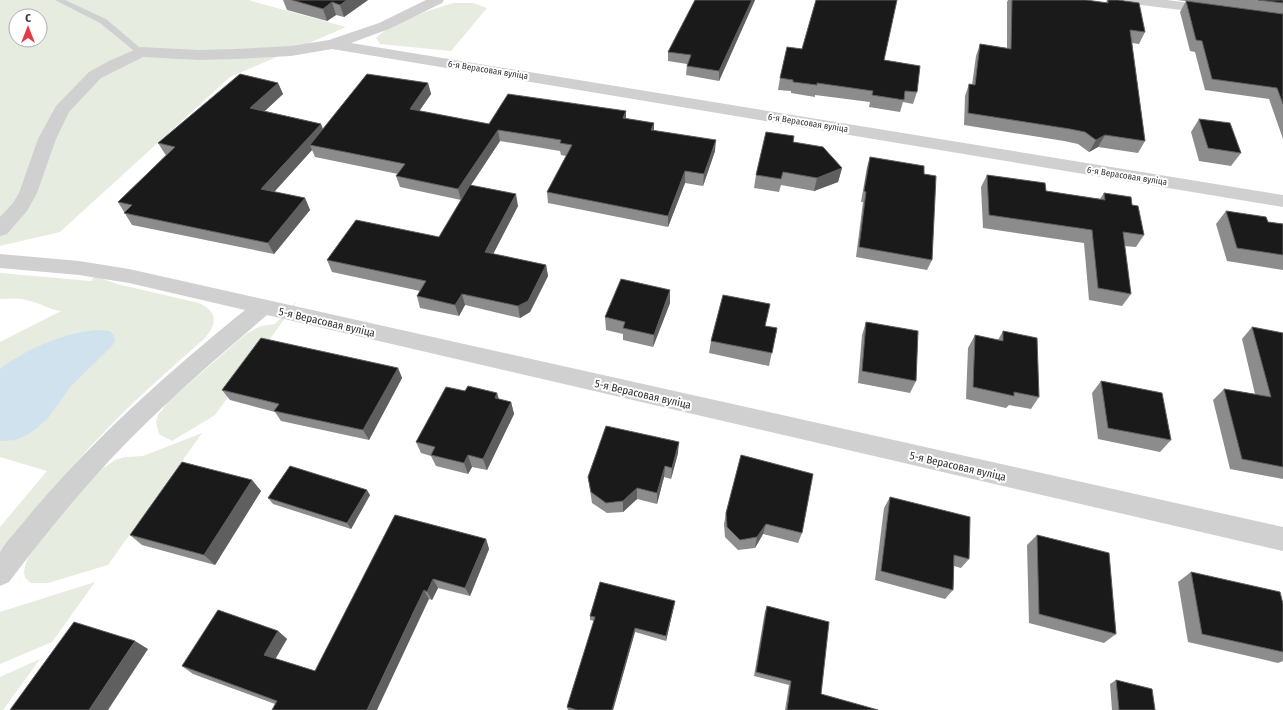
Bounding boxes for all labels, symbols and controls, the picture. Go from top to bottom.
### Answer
north arrow [8,8,48,48]
text: С [25,12,31,25]
street label: 6-я Верасовая вуліца [447,59,529,81]
street label: 6-я Верасовая вуліца [767,112,849,134]
street label: 6-я Верасовая вуліца [1086,165,1168,187]
street label: 5-я Верасовая вуліца [277,305,376,340]
street label: 5-я Верасовая вуліца [593,377,692,412]
street label: 5-я Верасовая вуліца [908,449,1007,484]

